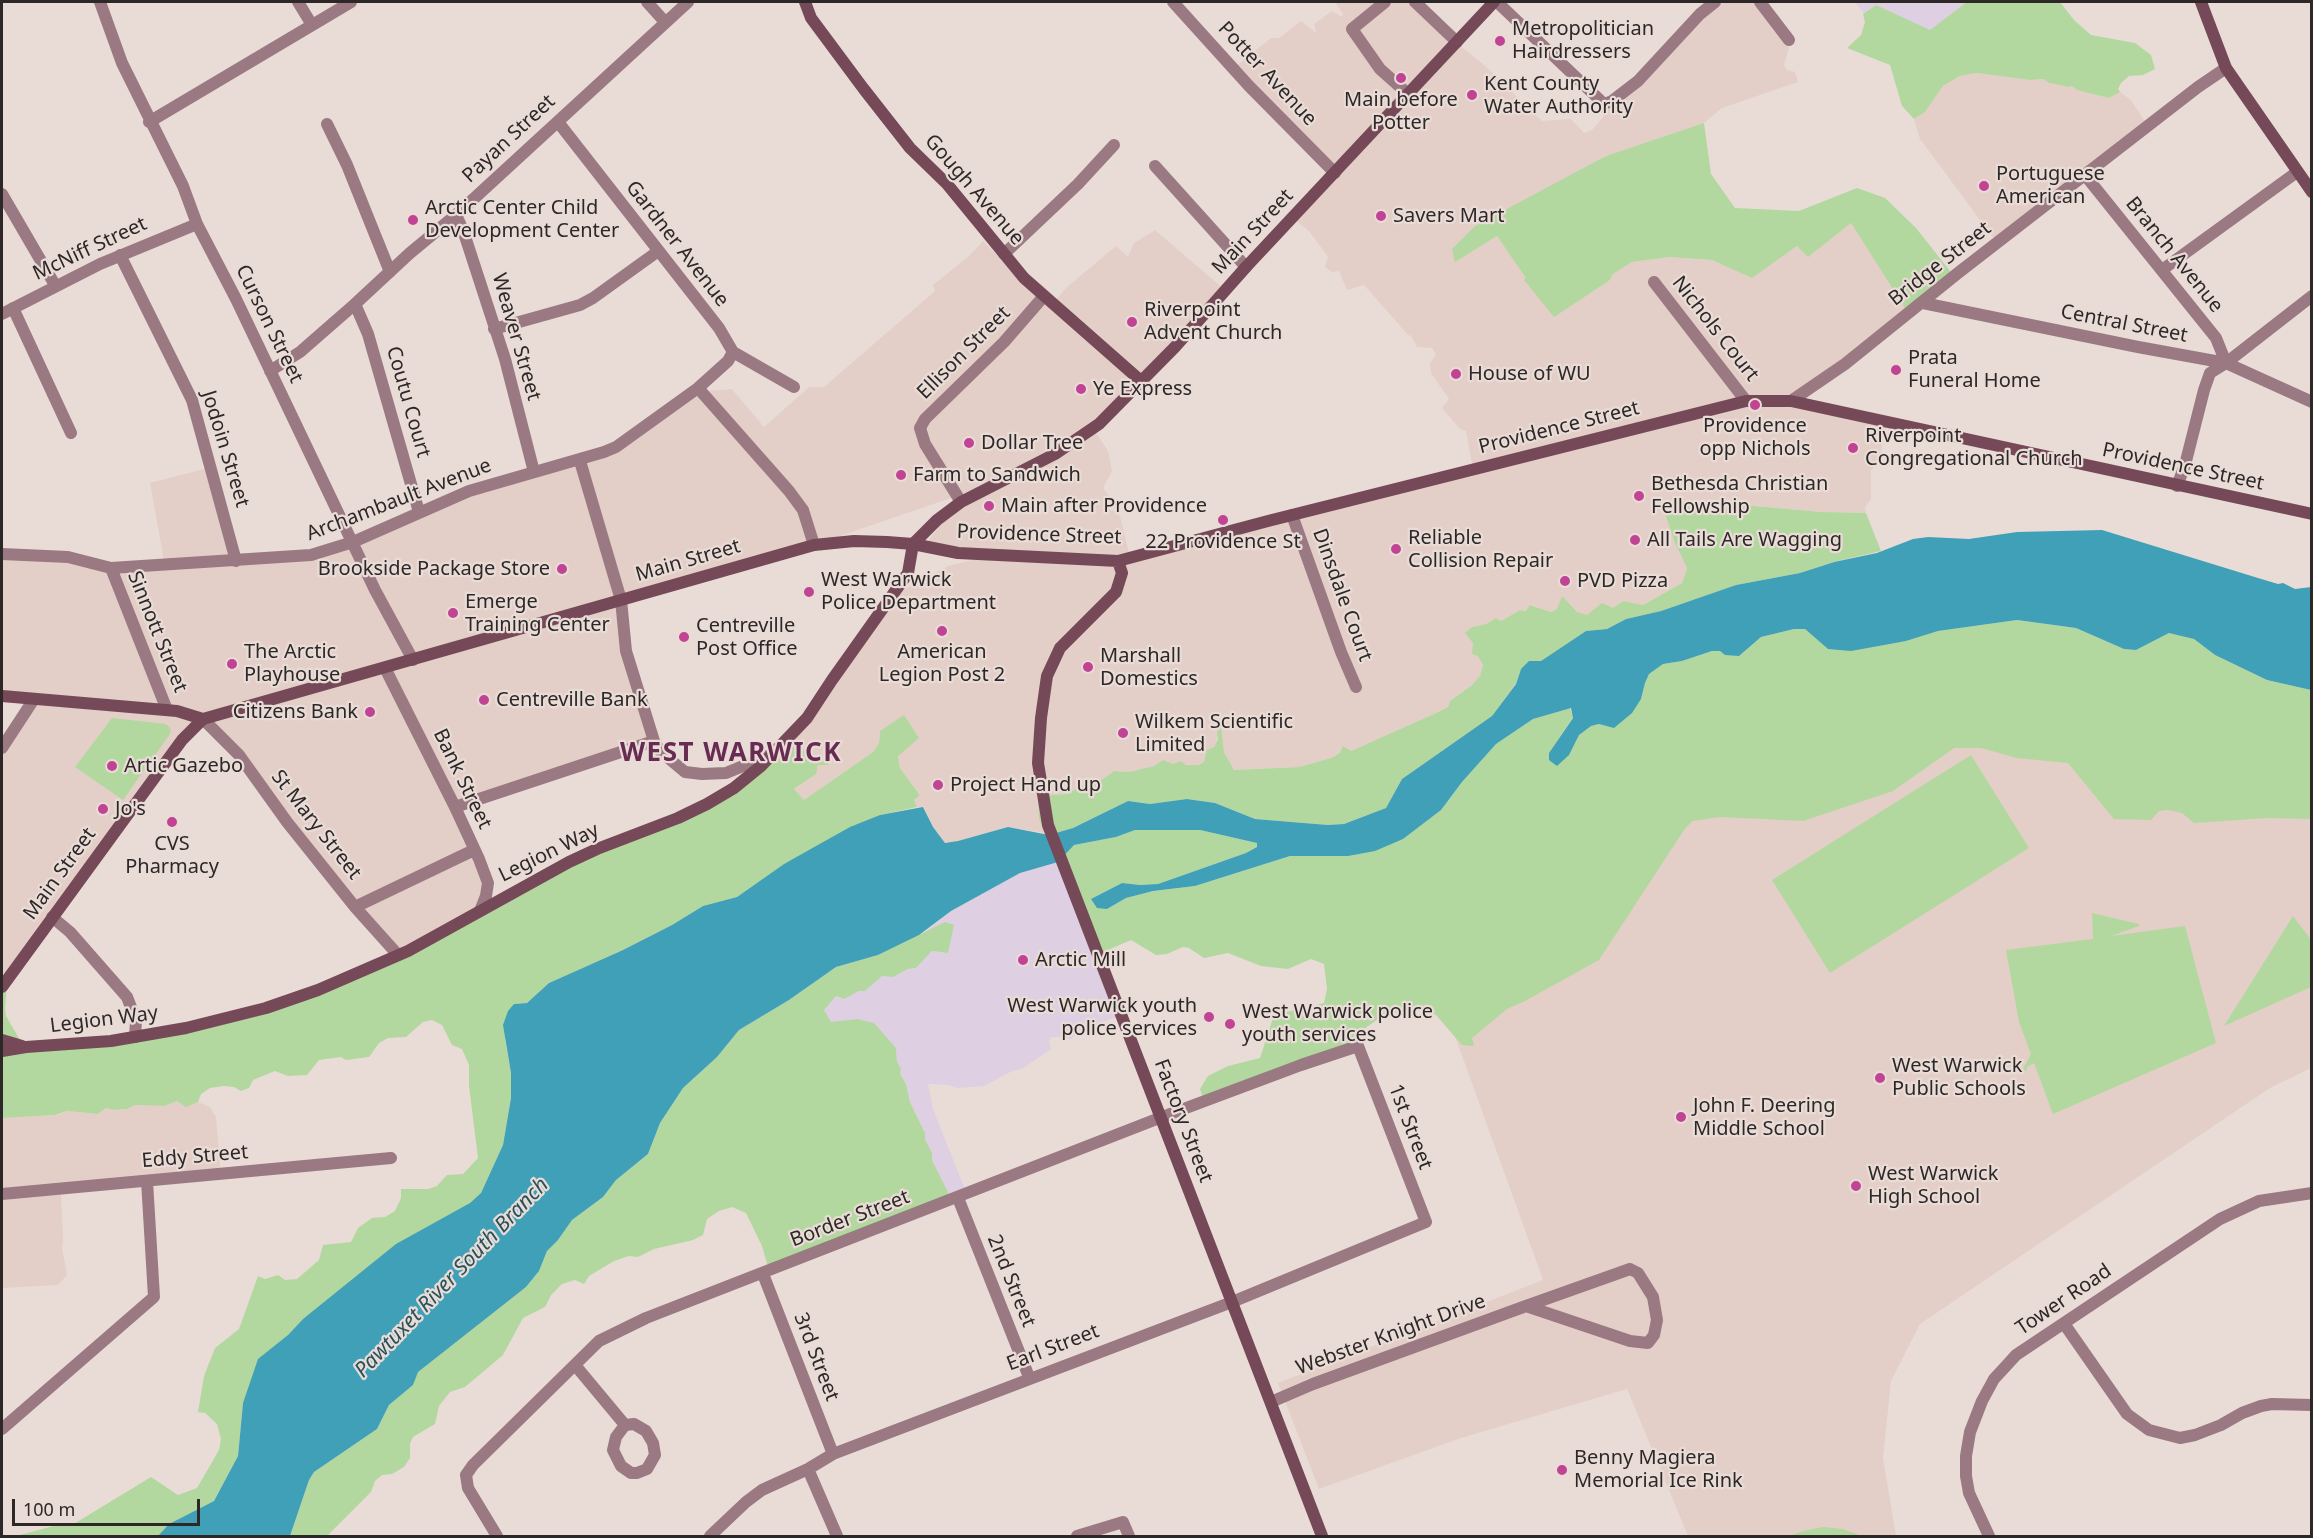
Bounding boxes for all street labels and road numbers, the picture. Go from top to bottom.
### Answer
street label: Potter Avenue [1213,17,1321,131]
street label: Payan Street [458,90,560,188]
street label: Gough Avenue [919,130,1029,250]
street label: Gardner Avenue [620,176,734,312]
street label: Main Street [1207,184,1299,280]
street label: Branch Avenue [2120,192,2228,318]
street label: McNiff Street [29,212,151,286]
street label: Bridge Street [1884,217,1996,311]
street label: Curson Street [230,261,308,387]
street label: Weaver Street [486,271,546,403]
street label: Nichols Court [1666,272,1764,386]
street label: Central Street [2059,300,2189,348]
street label: Ellison Street [912,301,1016,405]
street label: Coutu Court [381,344,435,460]
street label: Jodoin Street [196,388,254,510]
street label: Providence Street [1476,396,1642,460]
street label: Providence Street [2100,438,2266,496]
street label: Archambault Avenue [303,454,495,546]
street label: Providence Street [956,520,1122,550]
street label: Dinsdale Court [1307,525,1377,665]
street label: Main Street [633,535,743,587]
street label: Sinnott Street [122,568,192,696]
street label: Bank Street [427,725,497,833]
street label: St Mary Street [266,766,366,884]
street label: Legion Way [495,818,603,888]
street label: Main Street [19,823,101,925]
street label: Legion Way [49,1001,159,1039]
street label: Factory Street [1148,1056,1218,1186]
street label: 1st Street [1383,1081,1437,1173]
street label: Eddy Street [141,1140,249,1174]
street label: Border Street [787,1185,913,1253]
street label: 2nd Street [982,1231,1040,1331]
street label: Tower Road [2012,1259,2116,1341]
street label: Webster Knight Drive [1293,1290,1489,1380]
street label: 3rd Street [788,1309,844,1405]
street label: Earl Street [1004,1319,1102,1377]

